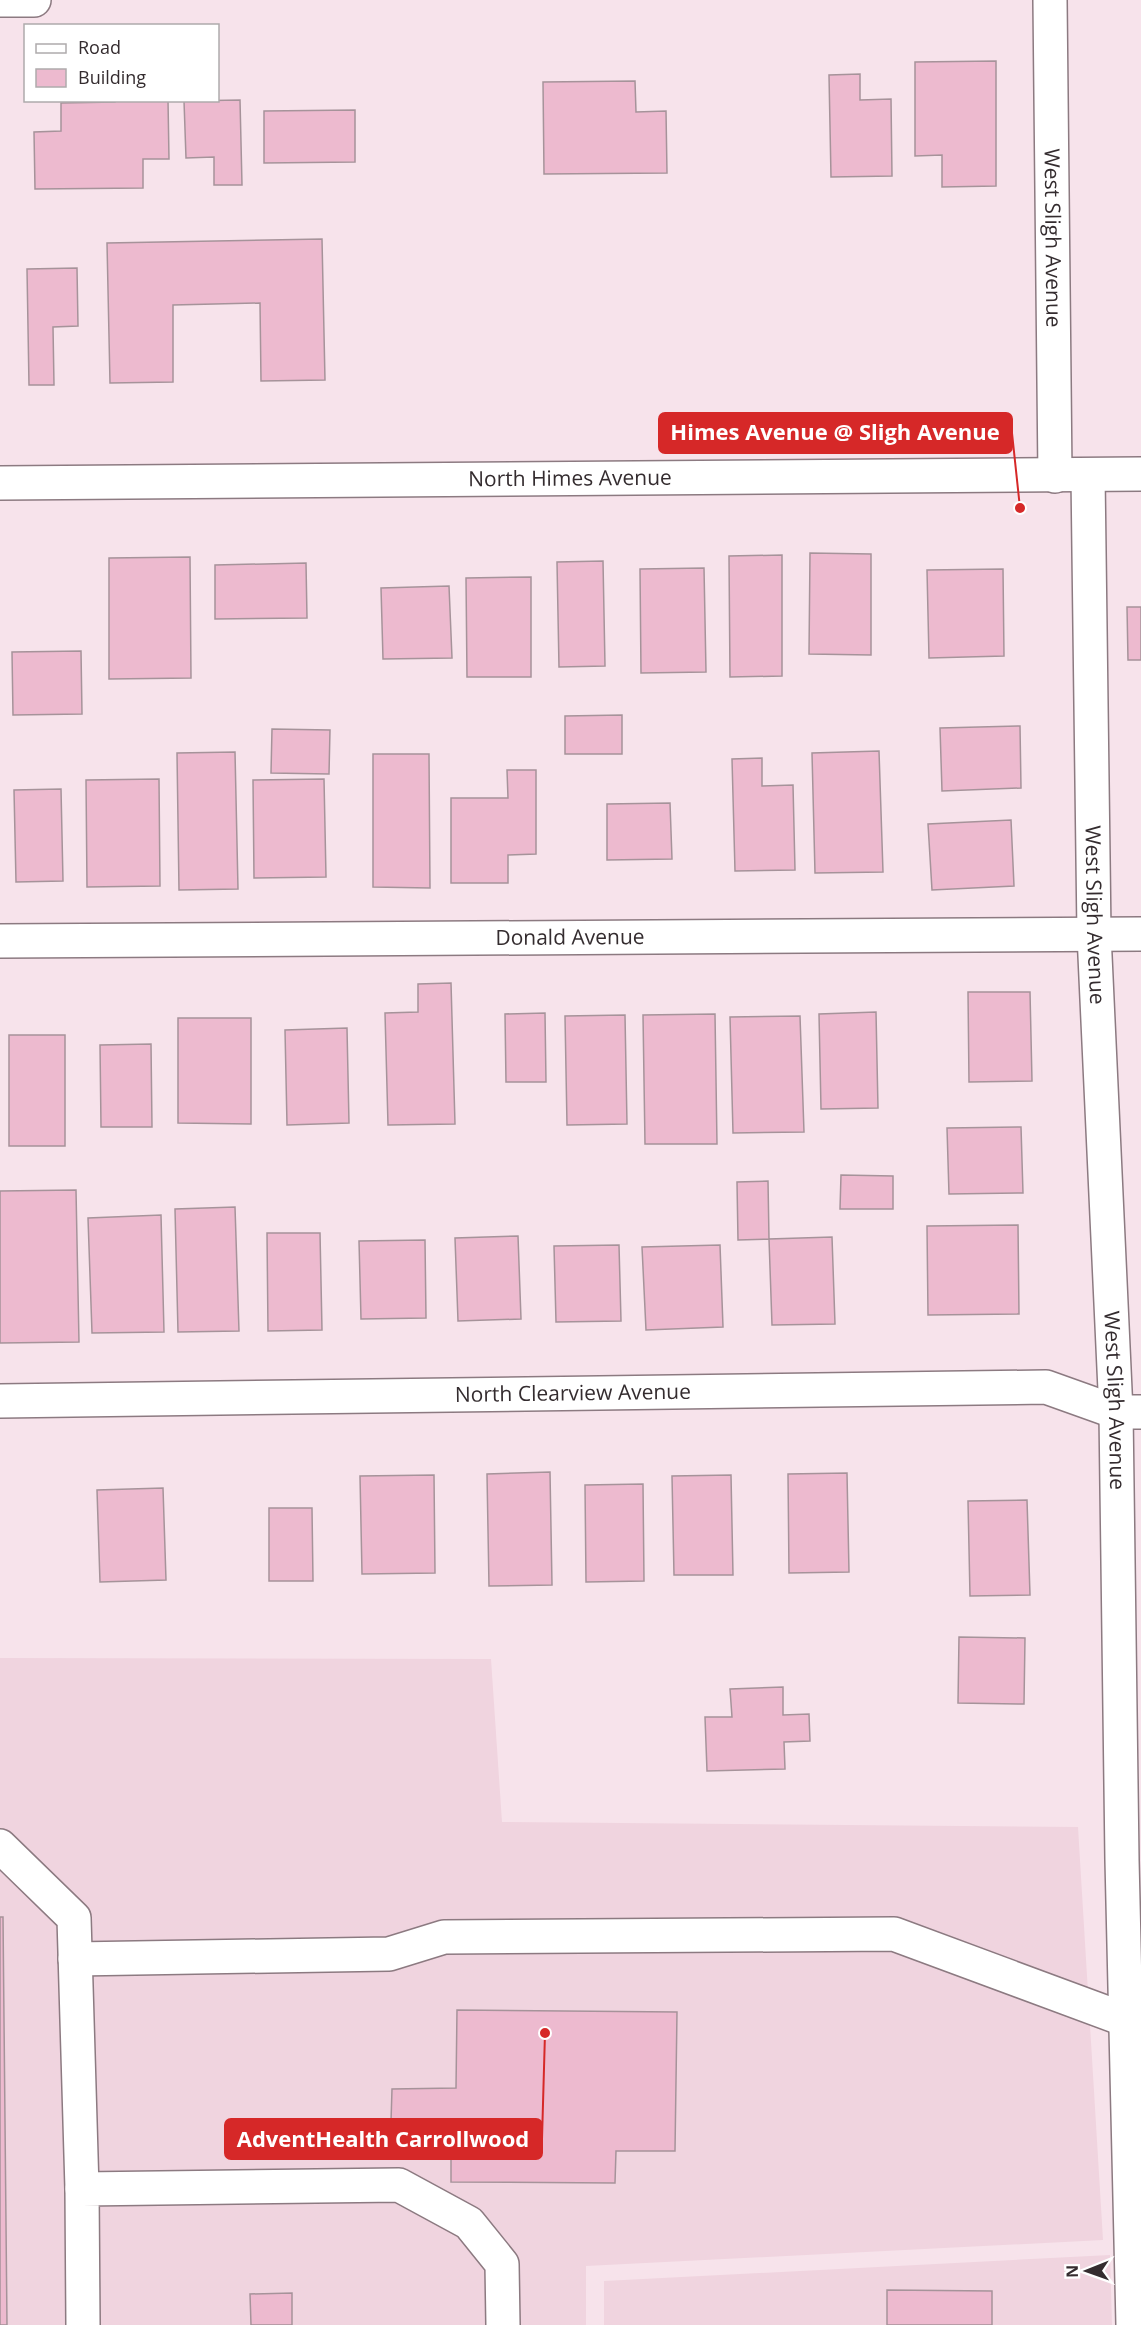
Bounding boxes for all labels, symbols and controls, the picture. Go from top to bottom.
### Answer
legend [24,24,219,102]
text: Road [78,35,121,59]
text: Building [78,65,146,89]
street label: West Sligh Avenue [1039,148,1068,328]
callout: Himes Avenue @ Sligh Avenue [659,413,1012,453]
text: Himes Avenue @ Sligh Avenue [670,416,1000,446]
street label: North Himes Avenue [468,463,672,492]
street label: West Sligh Avenue [1080,825,1112,1005]
street label: Donald Avenue [495,922,645,951]
street label: West Sligh Avenue [1098,1310,1132,1490]
street label: North Clearview Avenue [455,1377,691,1408]
callout: AdventHealth Carrollwood [225,2119,542,2159]
text: AdventHealth Carrollwood [237,2123,529,2153]
north arrow [1057,2241,1117,2301]
text: N [1061,2265,1083,2278]

